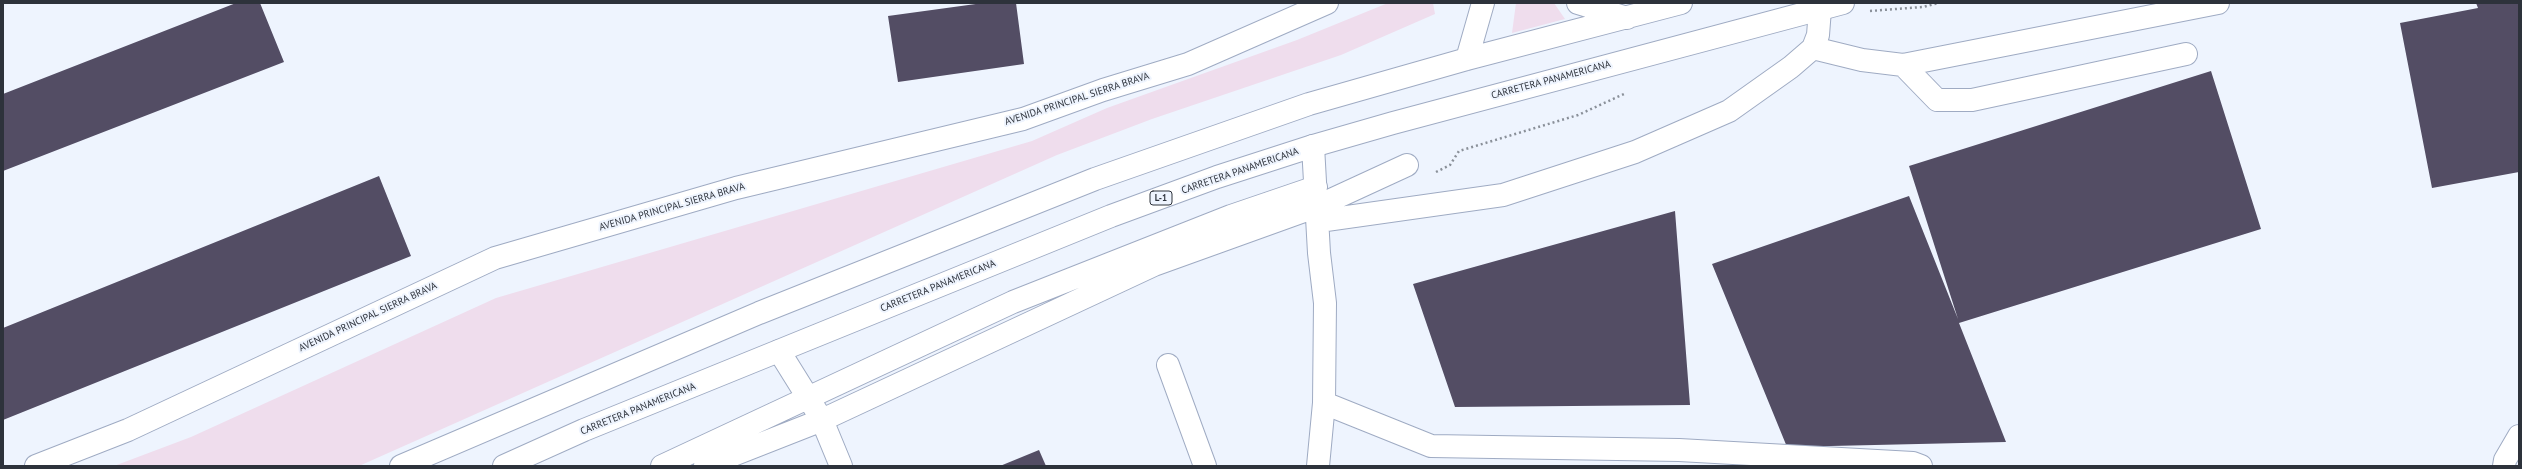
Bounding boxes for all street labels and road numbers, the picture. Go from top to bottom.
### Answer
street label: CARRETERA PANAMERICANA [1490,58,1612,102]
street label: AVENIDA PRINCIPAL SIERRA BRAVA [1003,70,1151,128]
street label: CARRETERA PANAMERICANA [1180,145,1300,197]
street label: AVENIDA PRINCIPAL SIERRA BRAVA [598,180,746,234]
road number: L-1 [1150,191,1172,205]
street label: CARRETERA PANAMERICANA [879,257,997,315]
street label: AVENIDA PRINCIPAL SIERRA BRAVA [297,280,439,354]
street label: CARRETERA PANAMERICANA [579,380,697,438]

